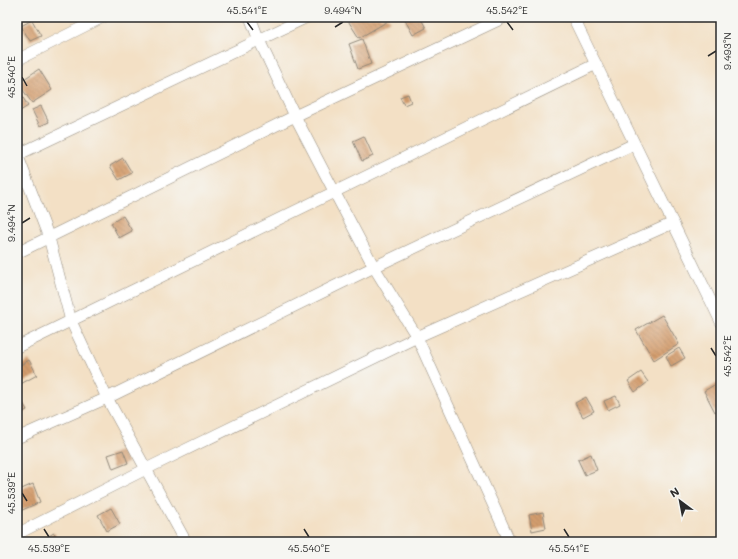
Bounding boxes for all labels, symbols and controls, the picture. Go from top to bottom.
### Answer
text: 45.541°E [227,3,267,17]
text: 9.494°N [324,3,362,17]
text: 45.542°E [486,3,528,17]
text: 9.493°N [720,32,734,70]
text: 45.540°E [4,56,18,98]
text: 9.494°N [4,204,18,242]
text: 45.542°E [720,335,734,377]
text: 45.539°E [4,472,18,514]
north arrow [660,481,700,521]
text: N [667,484,682,501]
text: 45.539°E [28,541,70,555]
text: 45.540°E [288,541,330,555]
text: 45.541°E [549,541,589,555]

